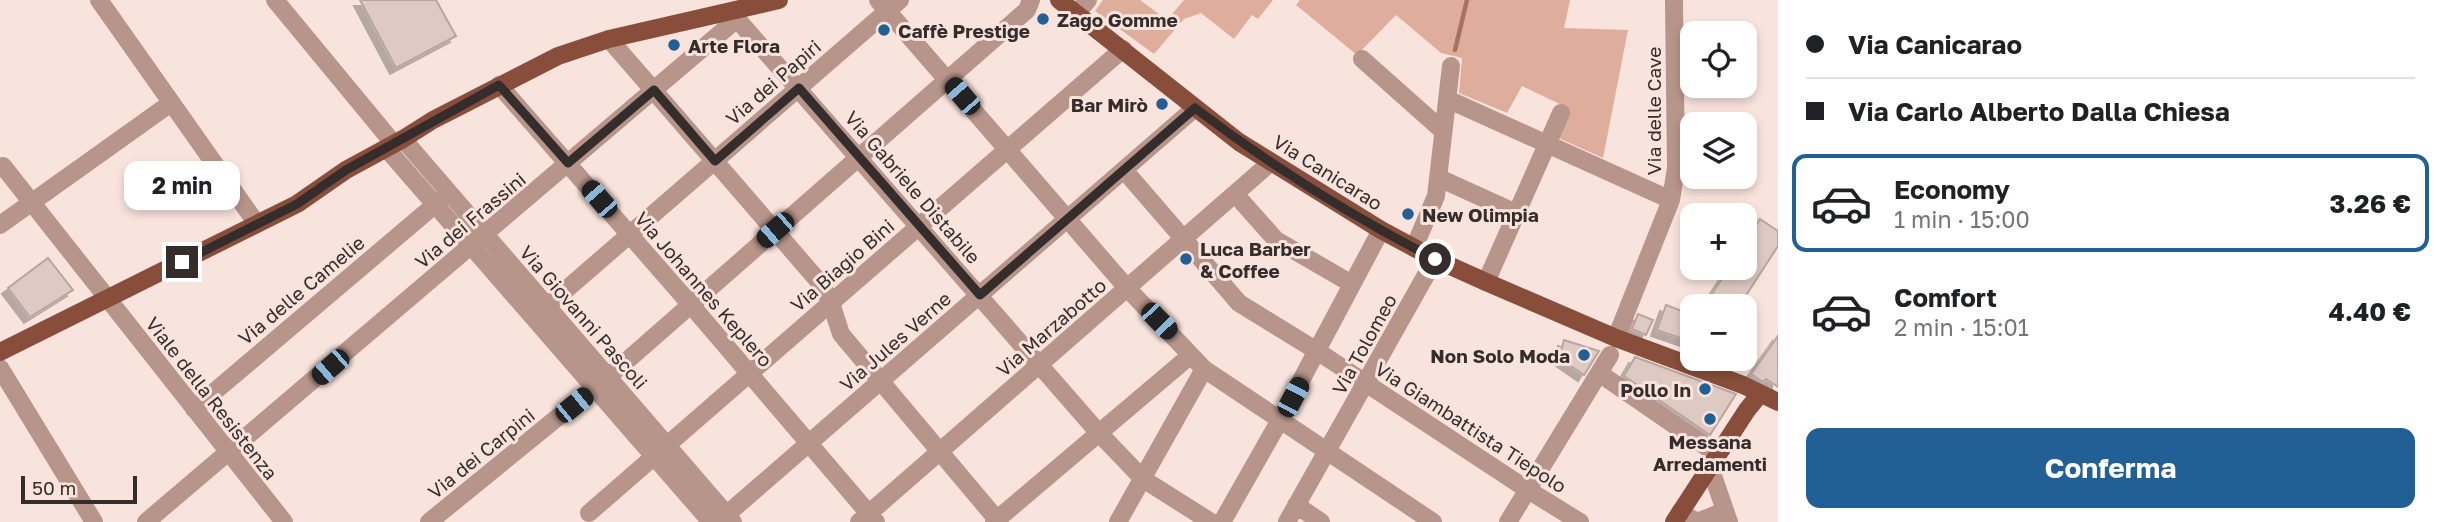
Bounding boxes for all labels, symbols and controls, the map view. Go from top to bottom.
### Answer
place label: Zago Gomme [1057,8,1178,31]
marker: Zago Gomme [1035,11,1051,27]
place label: Caffè Prestige [898,19,1030,42]
map controls [1680,21,1757,371]
button: locate [1680,21,1757,98]
marker: Caffè Prestige [876,22,892,38]
text: Via Canicarao [1848,29,2022,60]
place label: Arte Flora [688,34,780,57]
street label: Via dei Papiri [721,35,825,129]
marker: Arte Flora [666,37,682,53]
street label: Via delle Cave [1642,47,1665,175]
car [941,73,984,119]
place label: Bar Mirò [1071,93,1148,116]
marker: Bar Mirò [1154,96,1170,112]
text: Via Carlo Alberto Dalla Chiesa [1848,96,2230,127]
street label: Via Gabriele Distabile [840,106,986,268]
button: layers [1680,112,1757,189]
street label: Via Canicarao [1269,129,1387,215]
callout: 2 min [124,160,240,210]
street label: Via dei Frassini [410,167,530,273]
text: 2 min [152,171,212,199]
icon: car [1810,172,1873,235]
text: Economy [1894,174,2010,205]
car [578,176,621,222]
text: 3.26 € [2330,188,2411,219]
place label: New Olimpia [1422,203,1539,226]
button: + [1680,203,1757,280]
text: 1 min · 15:00 [1894,205,2030,233]
marker: New Olimpia [1400,206,1416,222]
street label: Via Johannes Keplero [630,207,778,371]
car [753,208,798,252]
street label: Via Biagio Bini [786,214,898,316]
street label: Via delle Camelie [233,231,369,349]
place label: Luca Barber & Coffee [1200,237,1311,282]
street label: Via Giovanni Pascoli [515,240,653,394]
route start [1419,243,1451,275]
route end [166,246,198,278]
marker: Luca Barber & Coffee [1178,251,1194,267]
street label: Via Marzabotto [991,273,1111,381]
icon: car [1810,280,1873,343]
text: Comfort [1894,282,1997,313]
street label: Via Jules Verne [835,286,955,396]
street label: Via Tolomeo [1327,290,1401,398]
button: − [1680,294,1757,371]
text: 4.40 € [2328,296,2411,327]
car [1137,299,1182,343]
street label: Viale della Resistenza [141,312,283,484]
text: 2 min · 15:01 [1894,313,2029,341]
place label: Non Solo Moda [1430,344,1570,367]
car [308,345,353,389]
marker: Non Solo Moda [1576,347,1592,363]
street label: Via Giambattista Tiepolo [1371,357,1571,497]
car [1274,374,1313,420]
place label: Pollo In [1620,378,1691,401]
marker: Pollo In [1697,381,1713,397]
car [552,384,597,426]
street label: Via dei Carpini [423,403,539,503]
marker: Messana Arredamenti [1702,411,1718,427]
button: Conferma [1806,428,2415,508]
place label: Messana Arredamenti [1653,430,1767,475]
scale bar [21,473,136,505]
text: 50 m [32,476,76,499]

